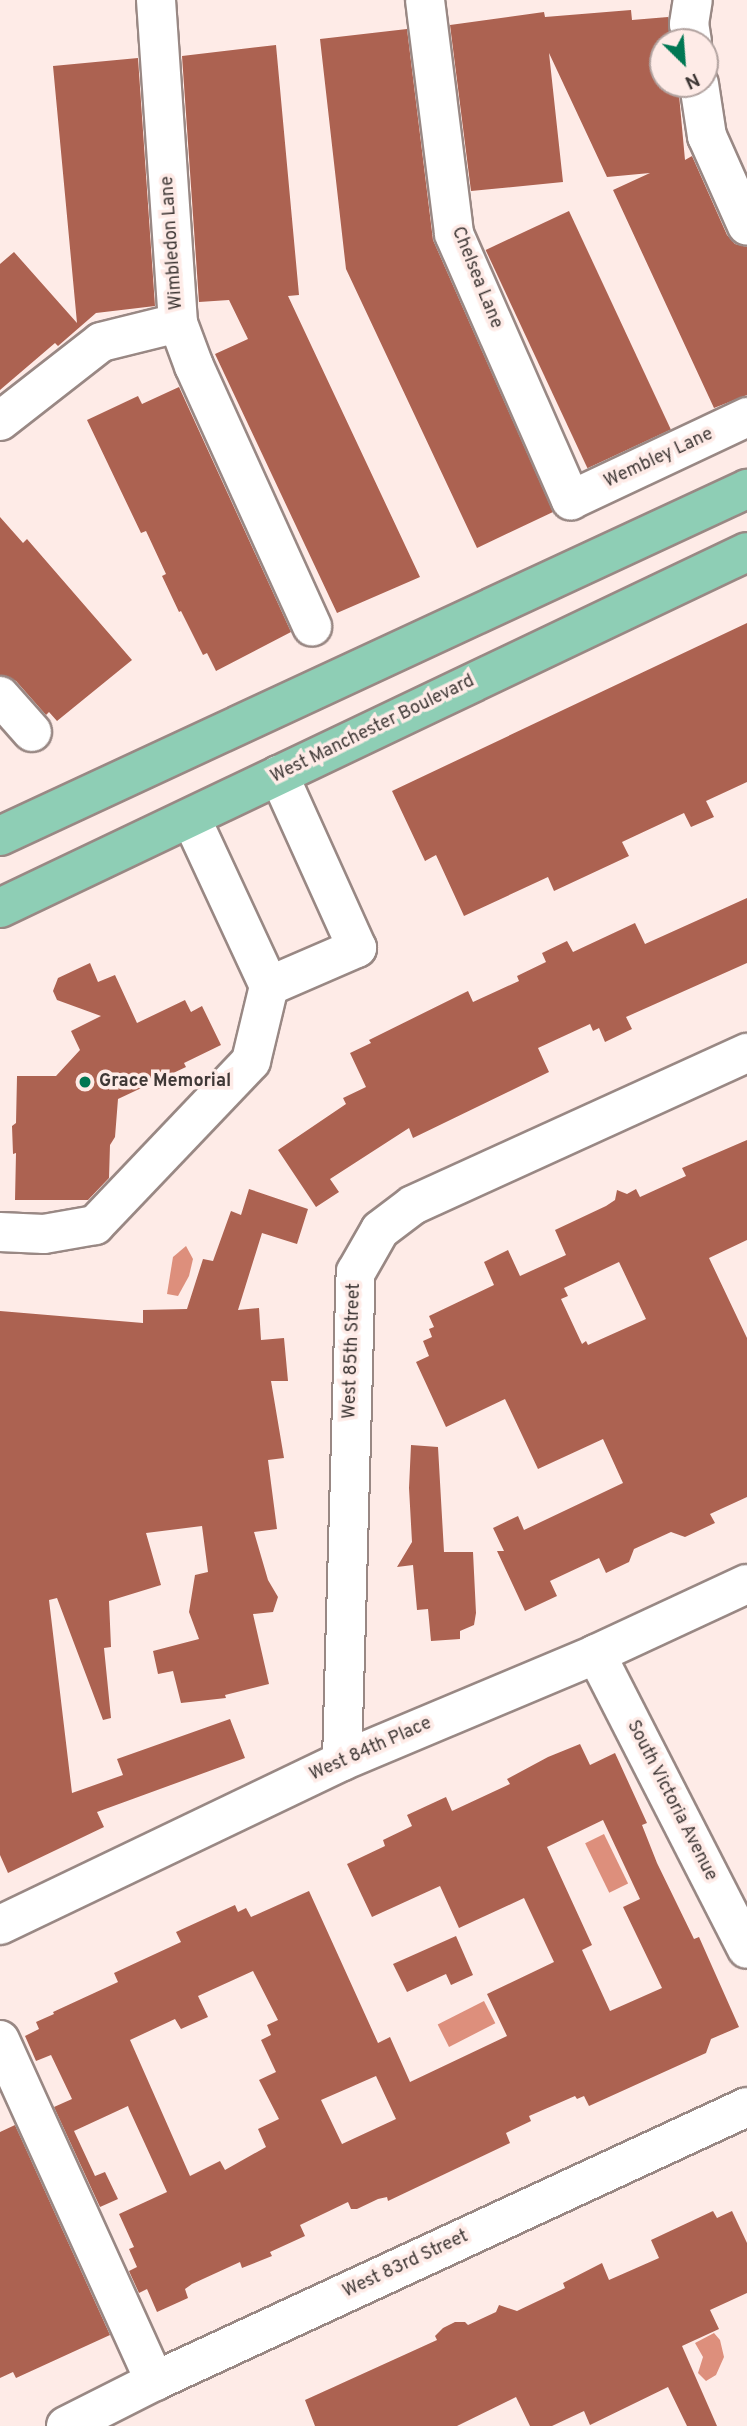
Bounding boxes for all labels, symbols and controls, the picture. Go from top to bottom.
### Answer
north arrow [649,28,719,98]
text: N [681,66,703,94]
street label: Wimbledon Lane [158,175,188,311]
street label: Chelsea Lane [446,224,506,332]
street label: Wembley Lane [601,424,717,494]
street label: West Manchester Boulevard [268,671,478,789]
place label: Grace Memorial [99,1071,231,1093]
marker: Grace Memorial [77,1074,93,1090]
street label: West 85th Street [340,1283,366,1419]
street label: West 84th Place [307,1713,435,1787]
street label: South Victoria Avenue [621,1717,721,1885]
street label: West 83rd Street [340,2227,472,2303]

